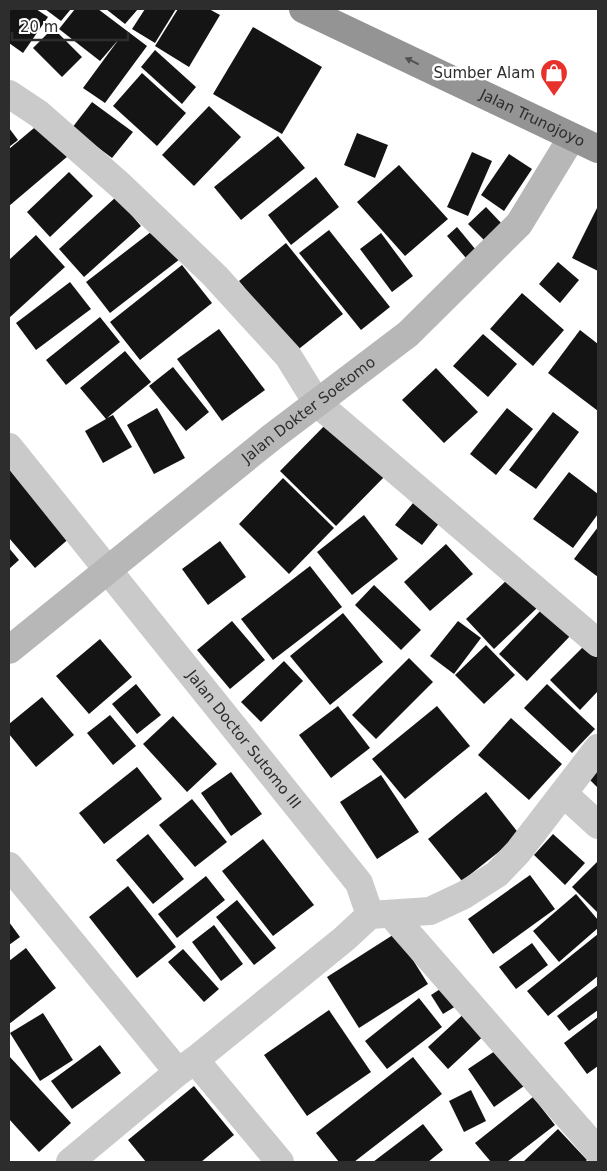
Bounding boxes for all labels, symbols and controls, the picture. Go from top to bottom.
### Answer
scale bar [12,10,129,42]
text: 20 m [20,18,58,36]
one-way arrow [405,57,419,65]
shop icon: Sumber Alam [539,58,569,97]
place label: Sumber Alam [433,64,535,82]
street label: Jalan Trunojoyo [476,85,588,150]
street label: Jalan Dokter Soetomo [237,353,379,467]
street label: Jalan Doctor Sutomo III [182,666,305,812]

